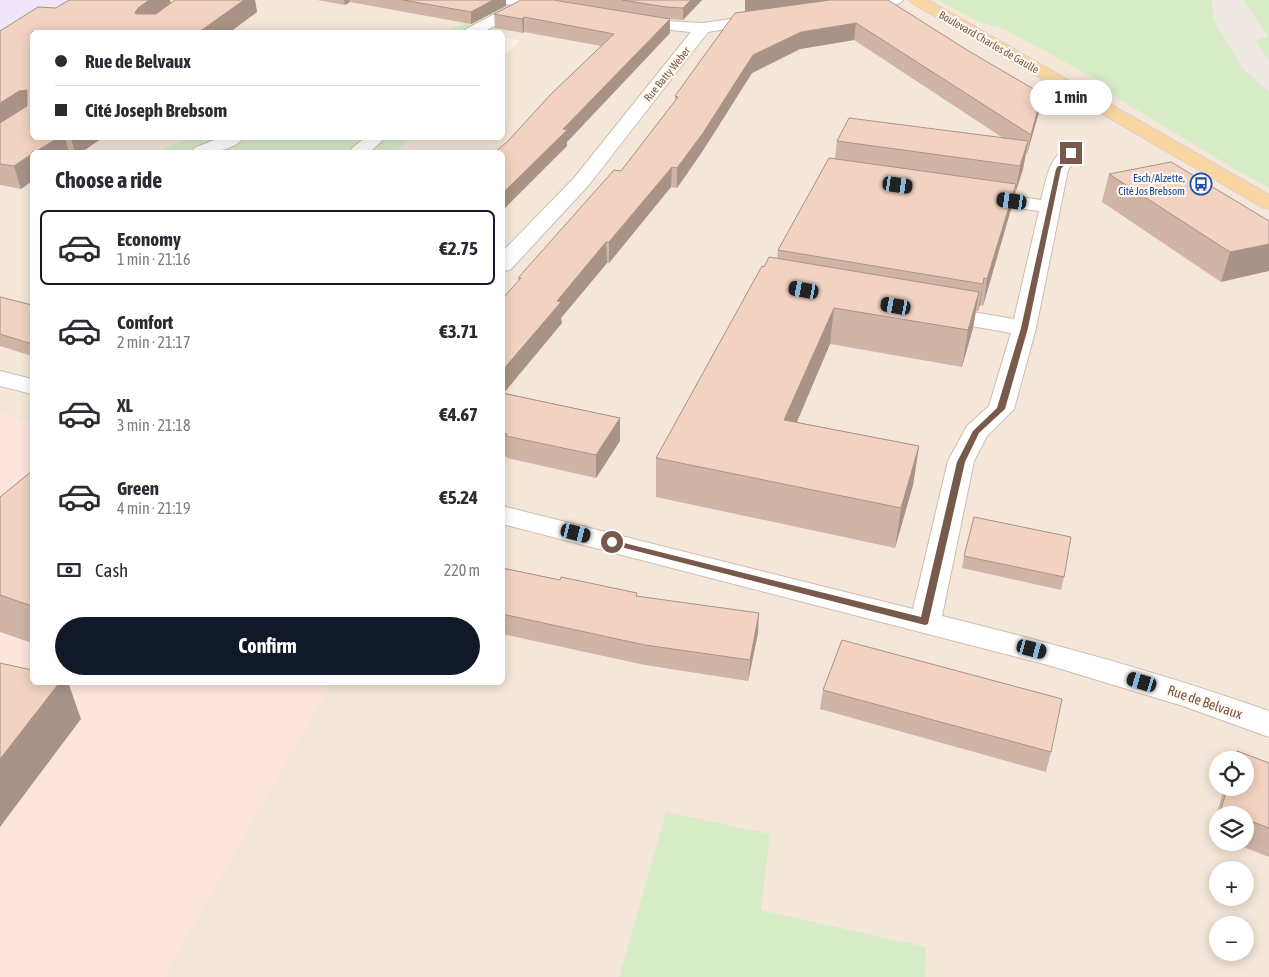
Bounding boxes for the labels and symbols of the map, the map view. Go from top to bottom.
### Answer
street label: Boulevard Charles de Gaulle [937,8,1041,76]
street label: Rue Batty Weber [642,44,693,103]
callout: 1 min [1030,80,1112,116]
route end [1060,142,1082,164]
place label: Esch/Alzette, Cité Jos Brebsom [1118,172,1185,197]
bus stop icon: Esch/Alzette, Cité Jos Brebsom [1189,172,1213,196]
car [882,175,913,195]
car [996,191,1027,211]
car [787,280,820,300]
car [879,296,912,316]
car [559,522,592,544]
route start [601,531,623,553]
car [1015,638,1048,660]
car [1125,670,1158,694]
street label: Rue de Belvaux [1165,682,1245,722]

